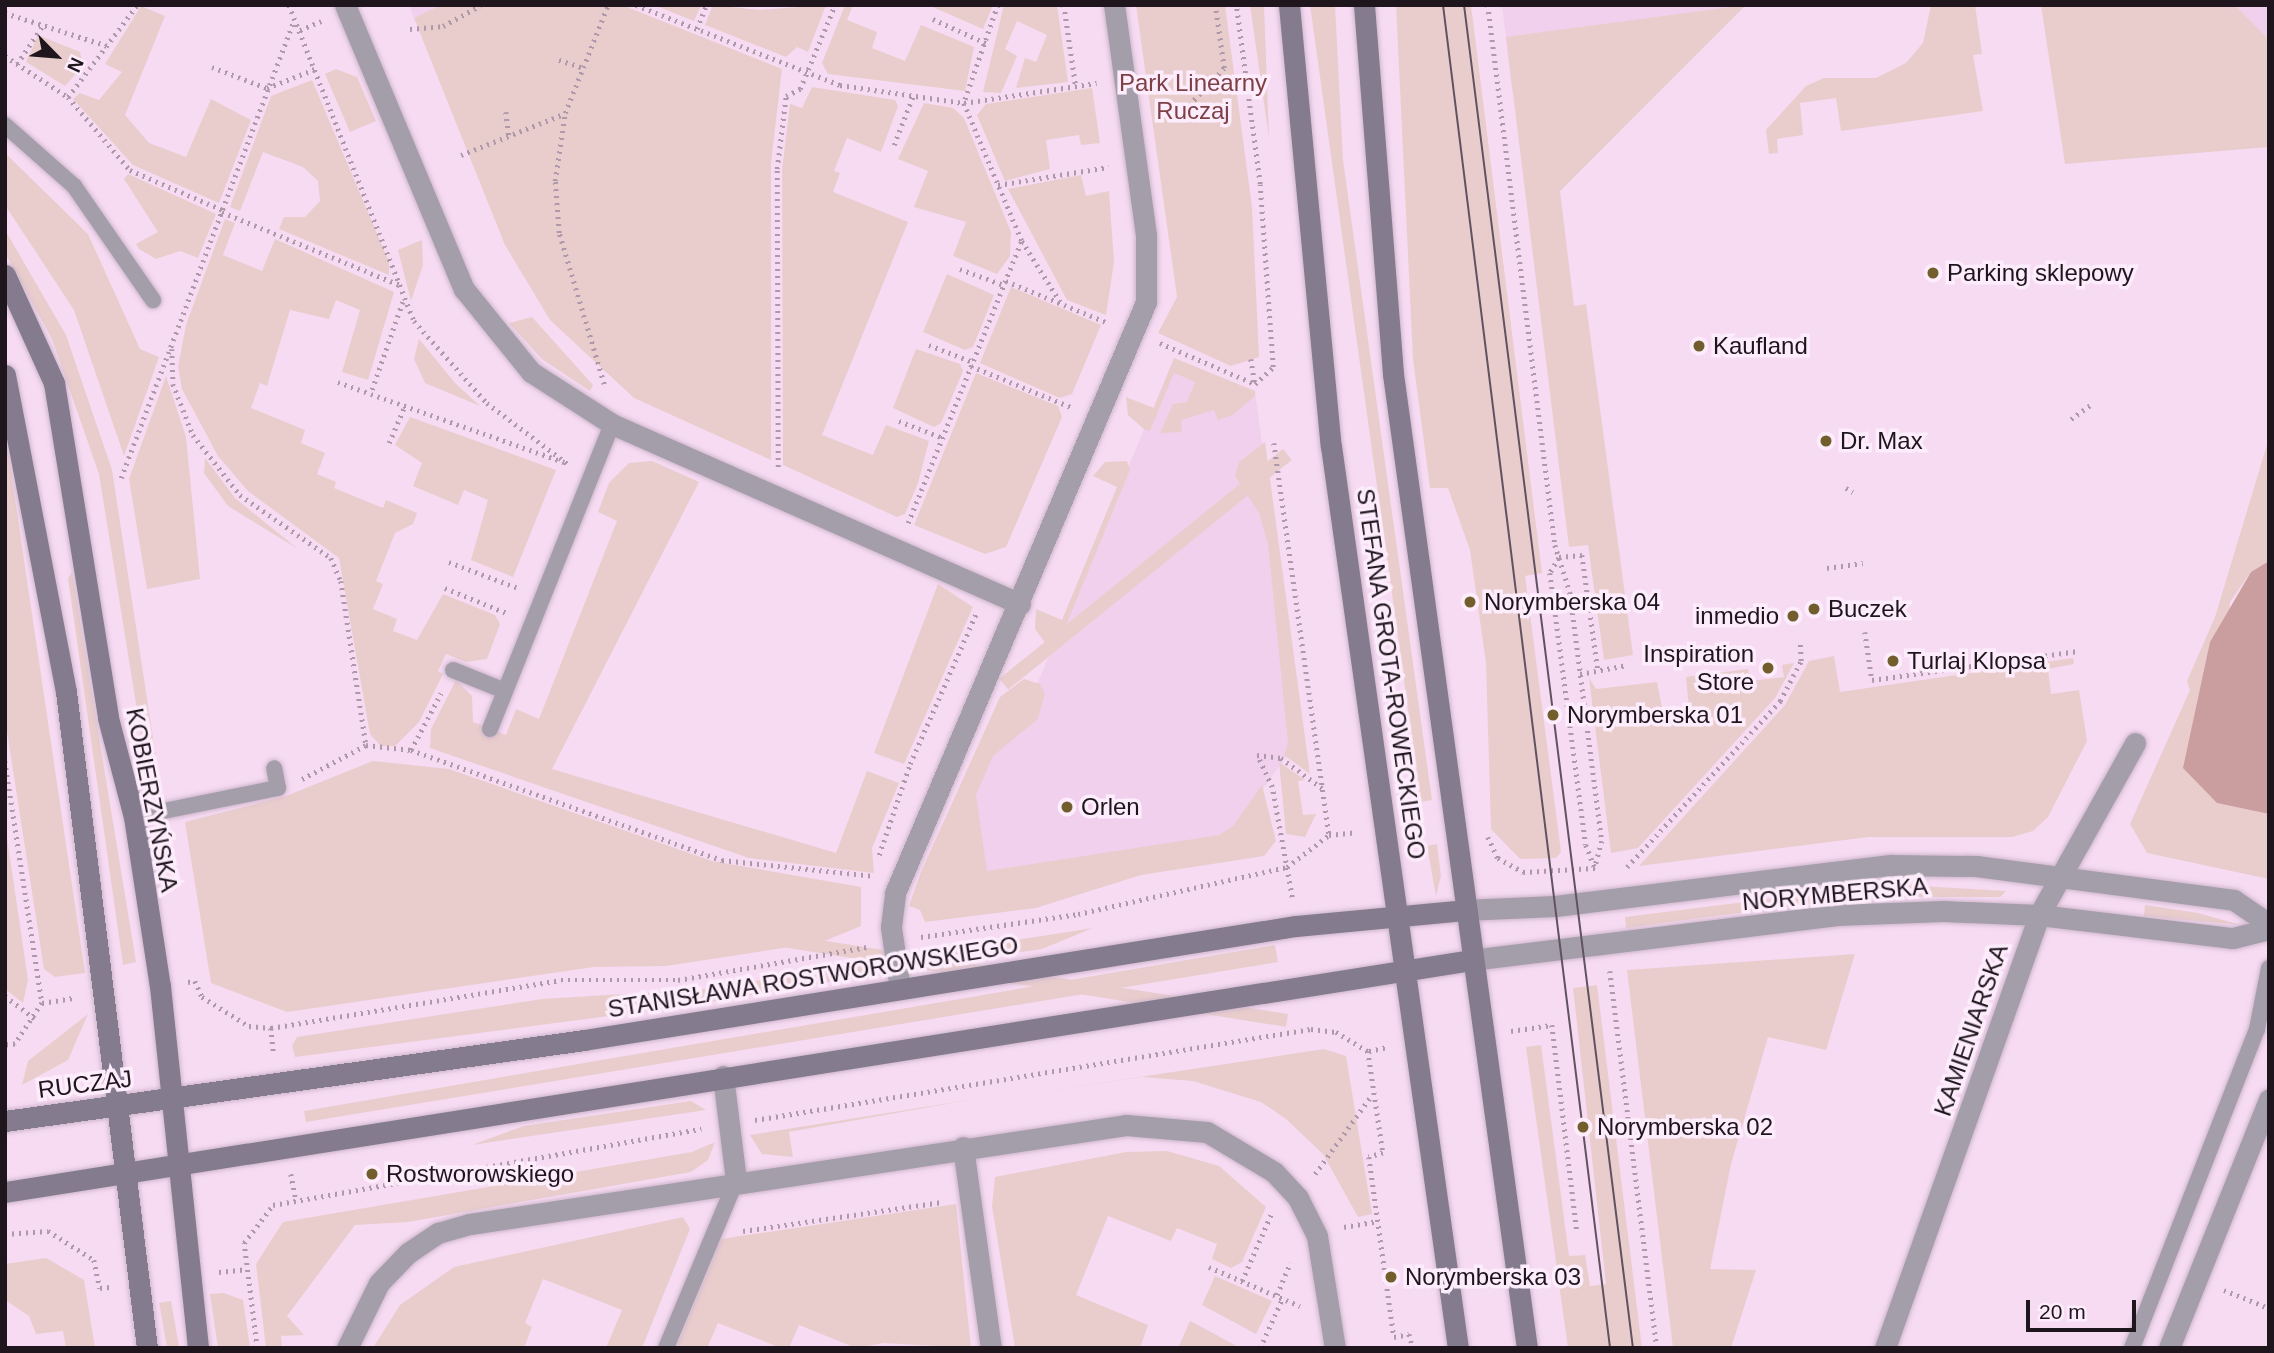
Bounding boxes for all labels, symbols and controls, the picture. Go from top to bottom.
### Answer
north arrow [21,21,91,91]
text: N [63,54,88,76]
park label: Park Linearny Ruczaj [1119,69,1267,125]
place label: Parking sklepowy [1947,259,2134,287]
marker: Parking sklepowy [1925,265,1941,281]
place label: Kaufland [1713,332,1808,360]
marker: Kaufland [1691,338,1707,354]
place label: Dr. Max [1840,427,1923,455]
marker: Dr. Max [1818,433,1834,449]
street label: STEFANA GROTA-ROWECKIEGO [1351,486,1431,862]
place label: Norymberska 04 [1484,588,1660,616]
marker: Norymberska 04 [1462,594,1478,610]
place label: Buczek [1828,595,1907,623]
marker: Buczek [1806,601,1822,617]
place label: inmedio [1695,602,1779,630]
marker: inmedio [1785,608,1801,624]
place label: Inspiration Store [1643,640,1754,696]
place label: Turlaj Klopsa [1907,647,2046,675]
marker: Turlaj Klopsa [1885,653,1901,669]
marker: Inspiration Store [1760,660,1776,676]
place label: Norymberska 01 [1567,701,1743,729]
street label: KOBIERZYŃSKA [120,706,184,894]
marker: Norymberska 01 [1545,707,1561,723]
place label: Orlen [1081,793,1140,821]
marker: Orlen [1059,799,1075,815]
street label: NORYMBERSKA [1741,872,1929,916]
street label: STANISŁAWA ROSTWOROWSKIEGO [605,930,1021,1024]
street label: KAMIENIARSKA [1928,940,2014,1120]
street label: RUCZAJ [36,1064,134,1104]
place label: Norymberska 02 [1597,1113,1773,1141]
marker: Norymberska 02 [1575,1119,1591,1135]
place label: Rostworowskiego [386,1160,574,1188]
marker: Rostworowskiego [364,1166,380,1182]
place label: Norymberska 03 [1405,1263,1581,1291]
marker: Norymberska 03 [1383,1269,1399,1285]
scale bar [2029,1286,2139,1330]
text: 20 m [2039,1300,2086,1323]

